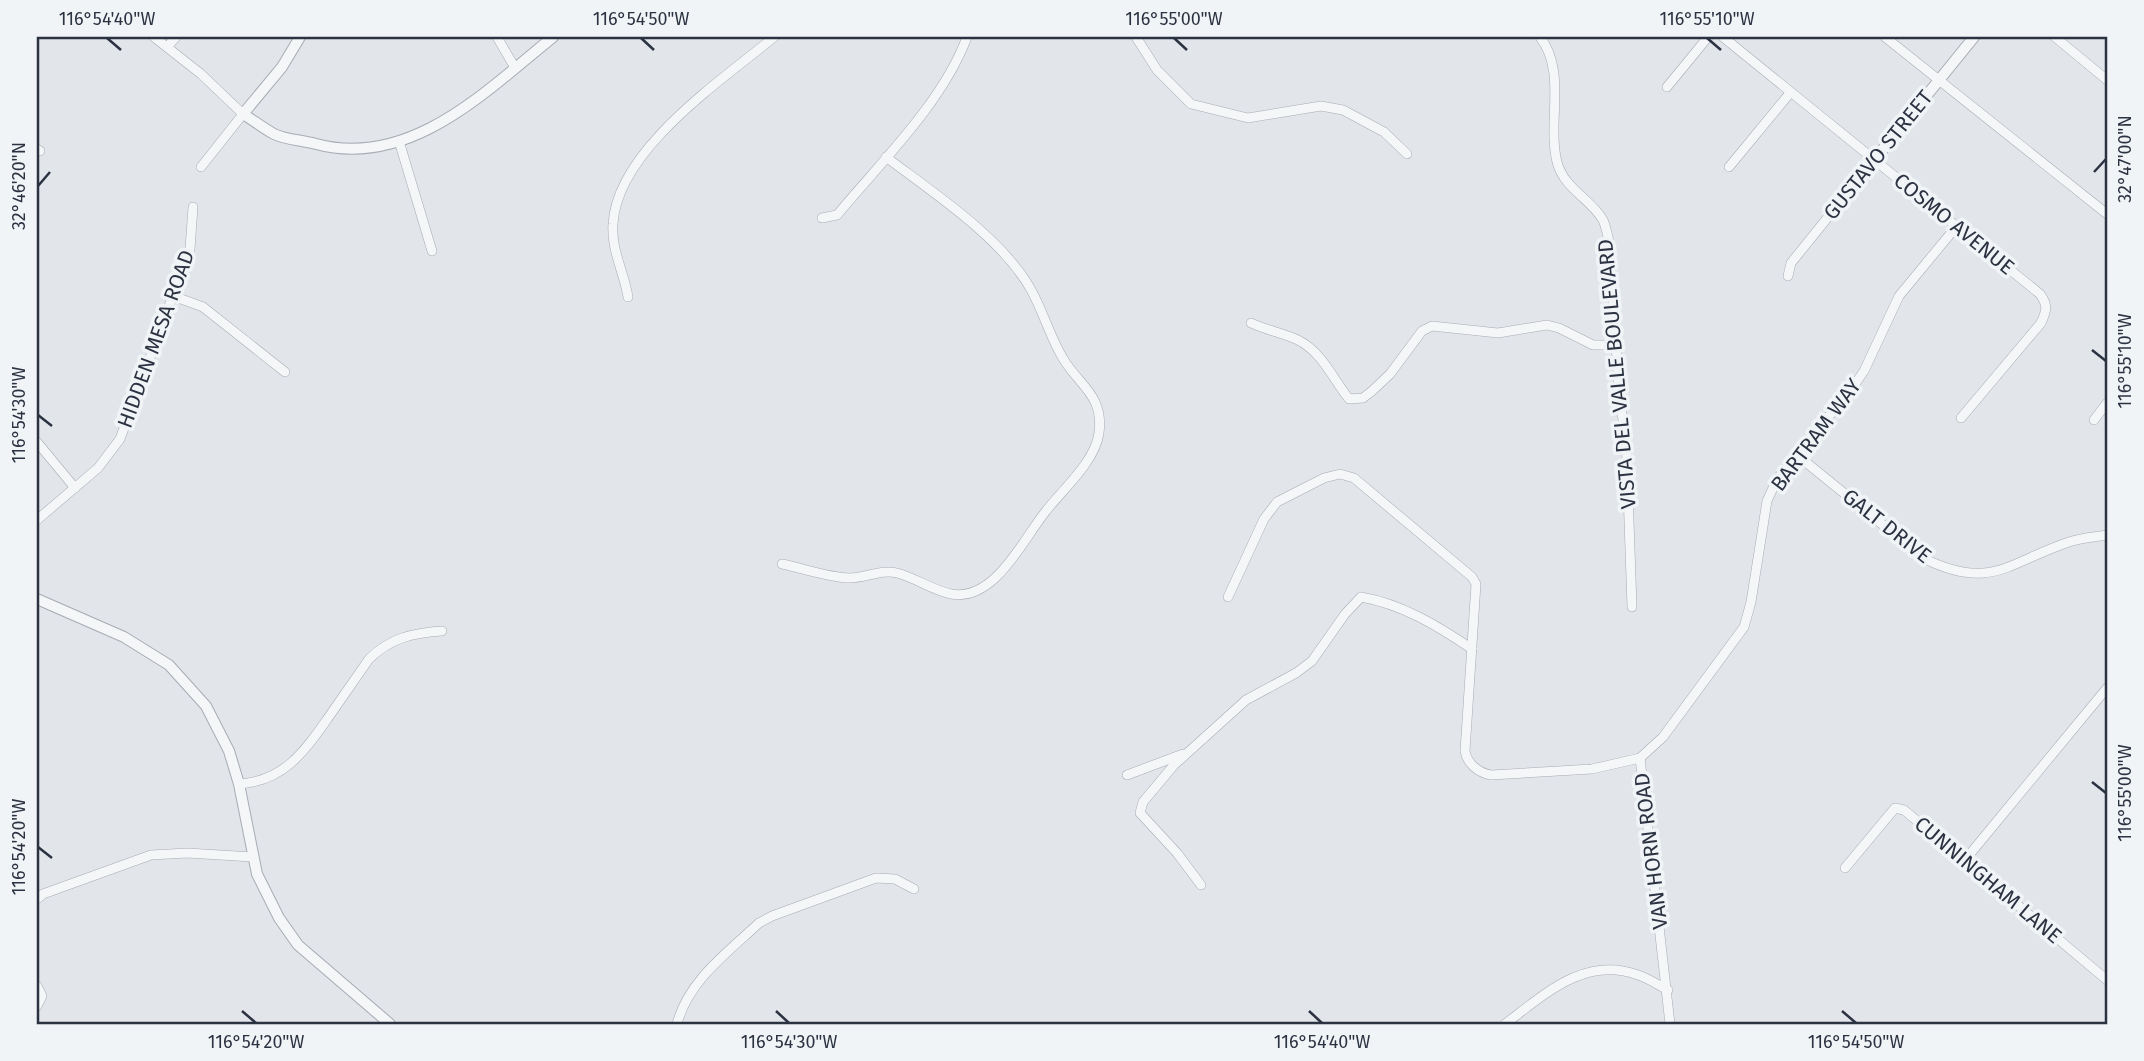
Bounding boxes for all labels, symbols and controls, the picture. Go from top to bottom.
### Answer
text: 116°54'40"W [59,8,155,30]
text: 116°54'50"W [593,8,689,30]
text: 116°55'00"W [1125,8,1223,30]
text: 116°55'10"W [1659,8,1755,30]
street label: GUSTAVO STREET [1818,85,1938,225]
text: 32°47'00"N [2114,115,2136,203]
text: 32°46'20"N [8,142,30,230]
street label: COSMO AVENUE [1889,167,2019,281]
street label: VISTA DEL VALLE BOULEVARD [1592,238,1642,510]
street label: HIDDEN MESA ROAD [112,247,200,431]
text: 116°55'10"W [2114,313,2136,409]
text: 116°54'30"W [8,367,30,463]
street label: BARTRAM WAY [1765,373,1867,496]
street label: GALT DRIVE [1837,483,1937,569]
text: 116°55'00"W [2114,744,2136,842]
street label: VAN HORN ROAD [1629,771,1673,931]
text: 116°54'20"W [8,799,30,895]
street label: CUNNINGHAM LANE [1909,811,2067,949]
text: 116°54'20"W [208,1031,304,1053]
text: 116°54'30"W [741,1031,837,1053]
text: 116°54'40"W [1274,1031,1370,1053]
text: 116°54'50"W [1808,1031,1904,1053]

